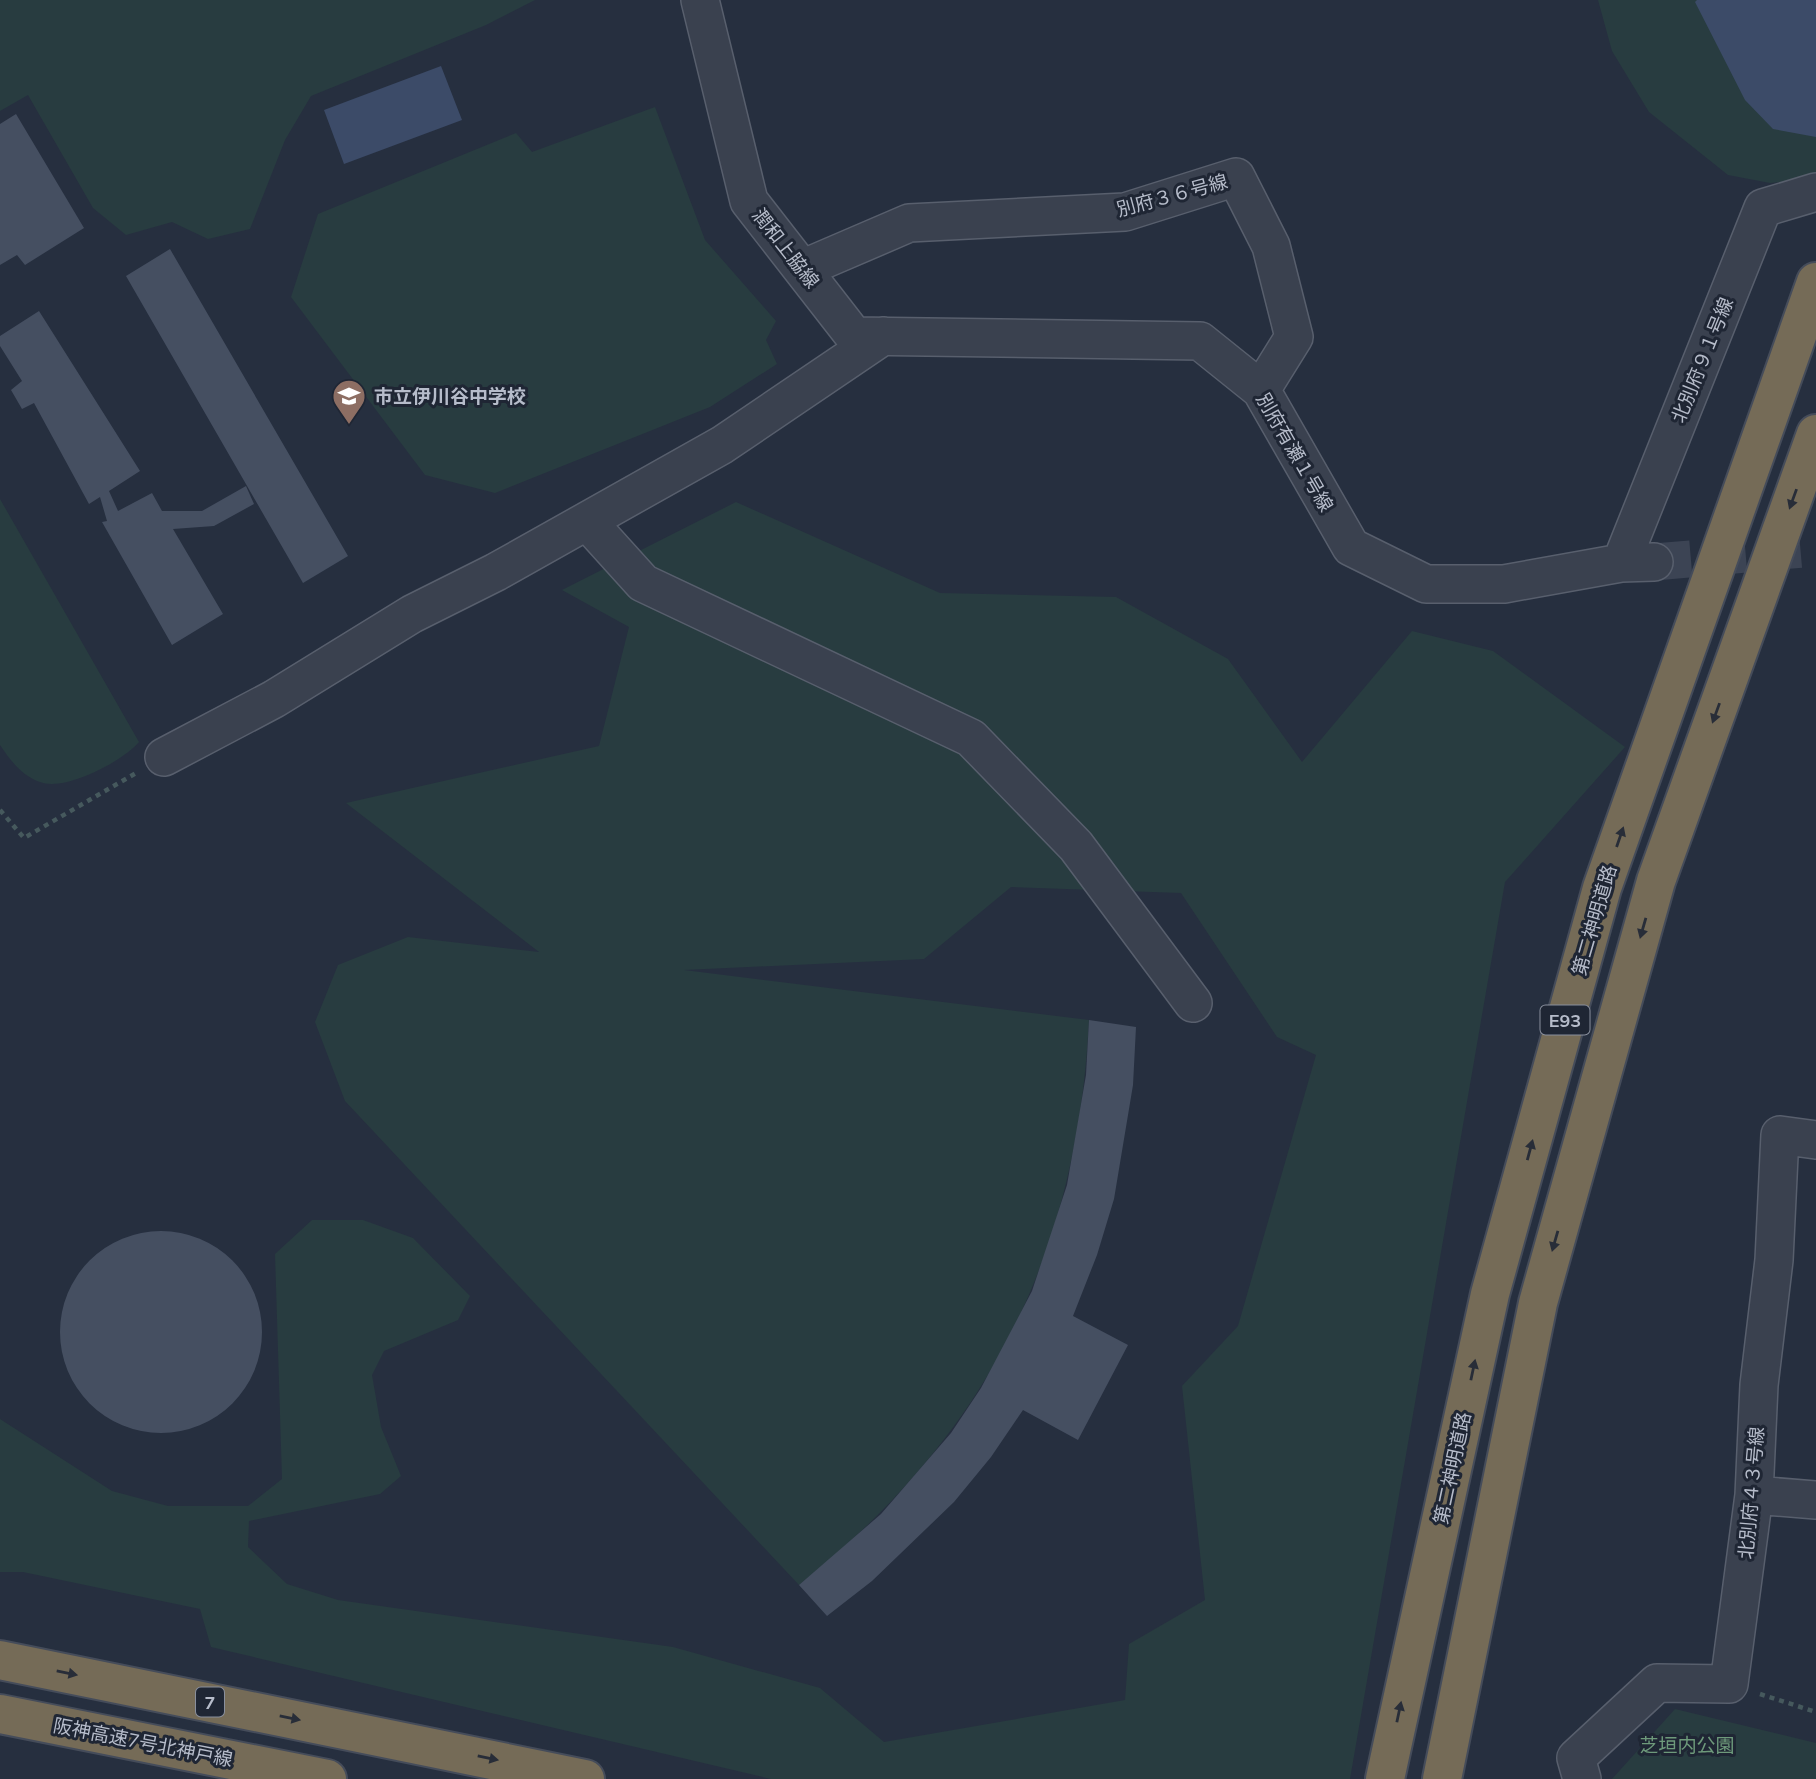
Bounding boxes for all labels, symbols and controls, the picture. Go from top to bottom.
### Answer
street label: 別府３６号線 [1114,169,1230,221]
street label: 潤和上脇線 [747,203,825,293]
street label: 北別府９１号線 [1666,294,1738,426]
school or university icon: 市立伊川谷中学校 [330,377,368,426]
place label: 市立伊川谷中学校 [374,384,526,408]
street label: 別府有瀬１号線 [1251,388,1339,516]
one-way arrow [1787,488,1798,509]
one-way arrow [1711,702,1722,723]
one-way arrow [1615,827,1626,848]
street label: 第二神明道路 [1567,862,1621,978]
one-way arrow [1637,917,1648,939]
road number: E93 [1540,1006,1590,1035]
one-way arrow [1525,1139,1535,1160]
one-way arrow [1549,1231,1560,1253]
one-way arrow [1468,1359,1479,1381]
street label: 第二神明道路 [1428,1410,1476,1526]
street label: 北別府４３号線 [1733,1426,1769,1560]
one-way arrow [56,1668,78,1679]
road number: 7 [196,1688,224,1716]
one-way arrow [1393,1701,1404,1723]
one-way arrow [279,1712,301,1723]
street label: 阪神高速7号北神戸線 [51,1713,235,1771]
park label: 芝垣内公園 [1639,1733,1735,1757]
one-way arrow [477,1753,499,1764]

